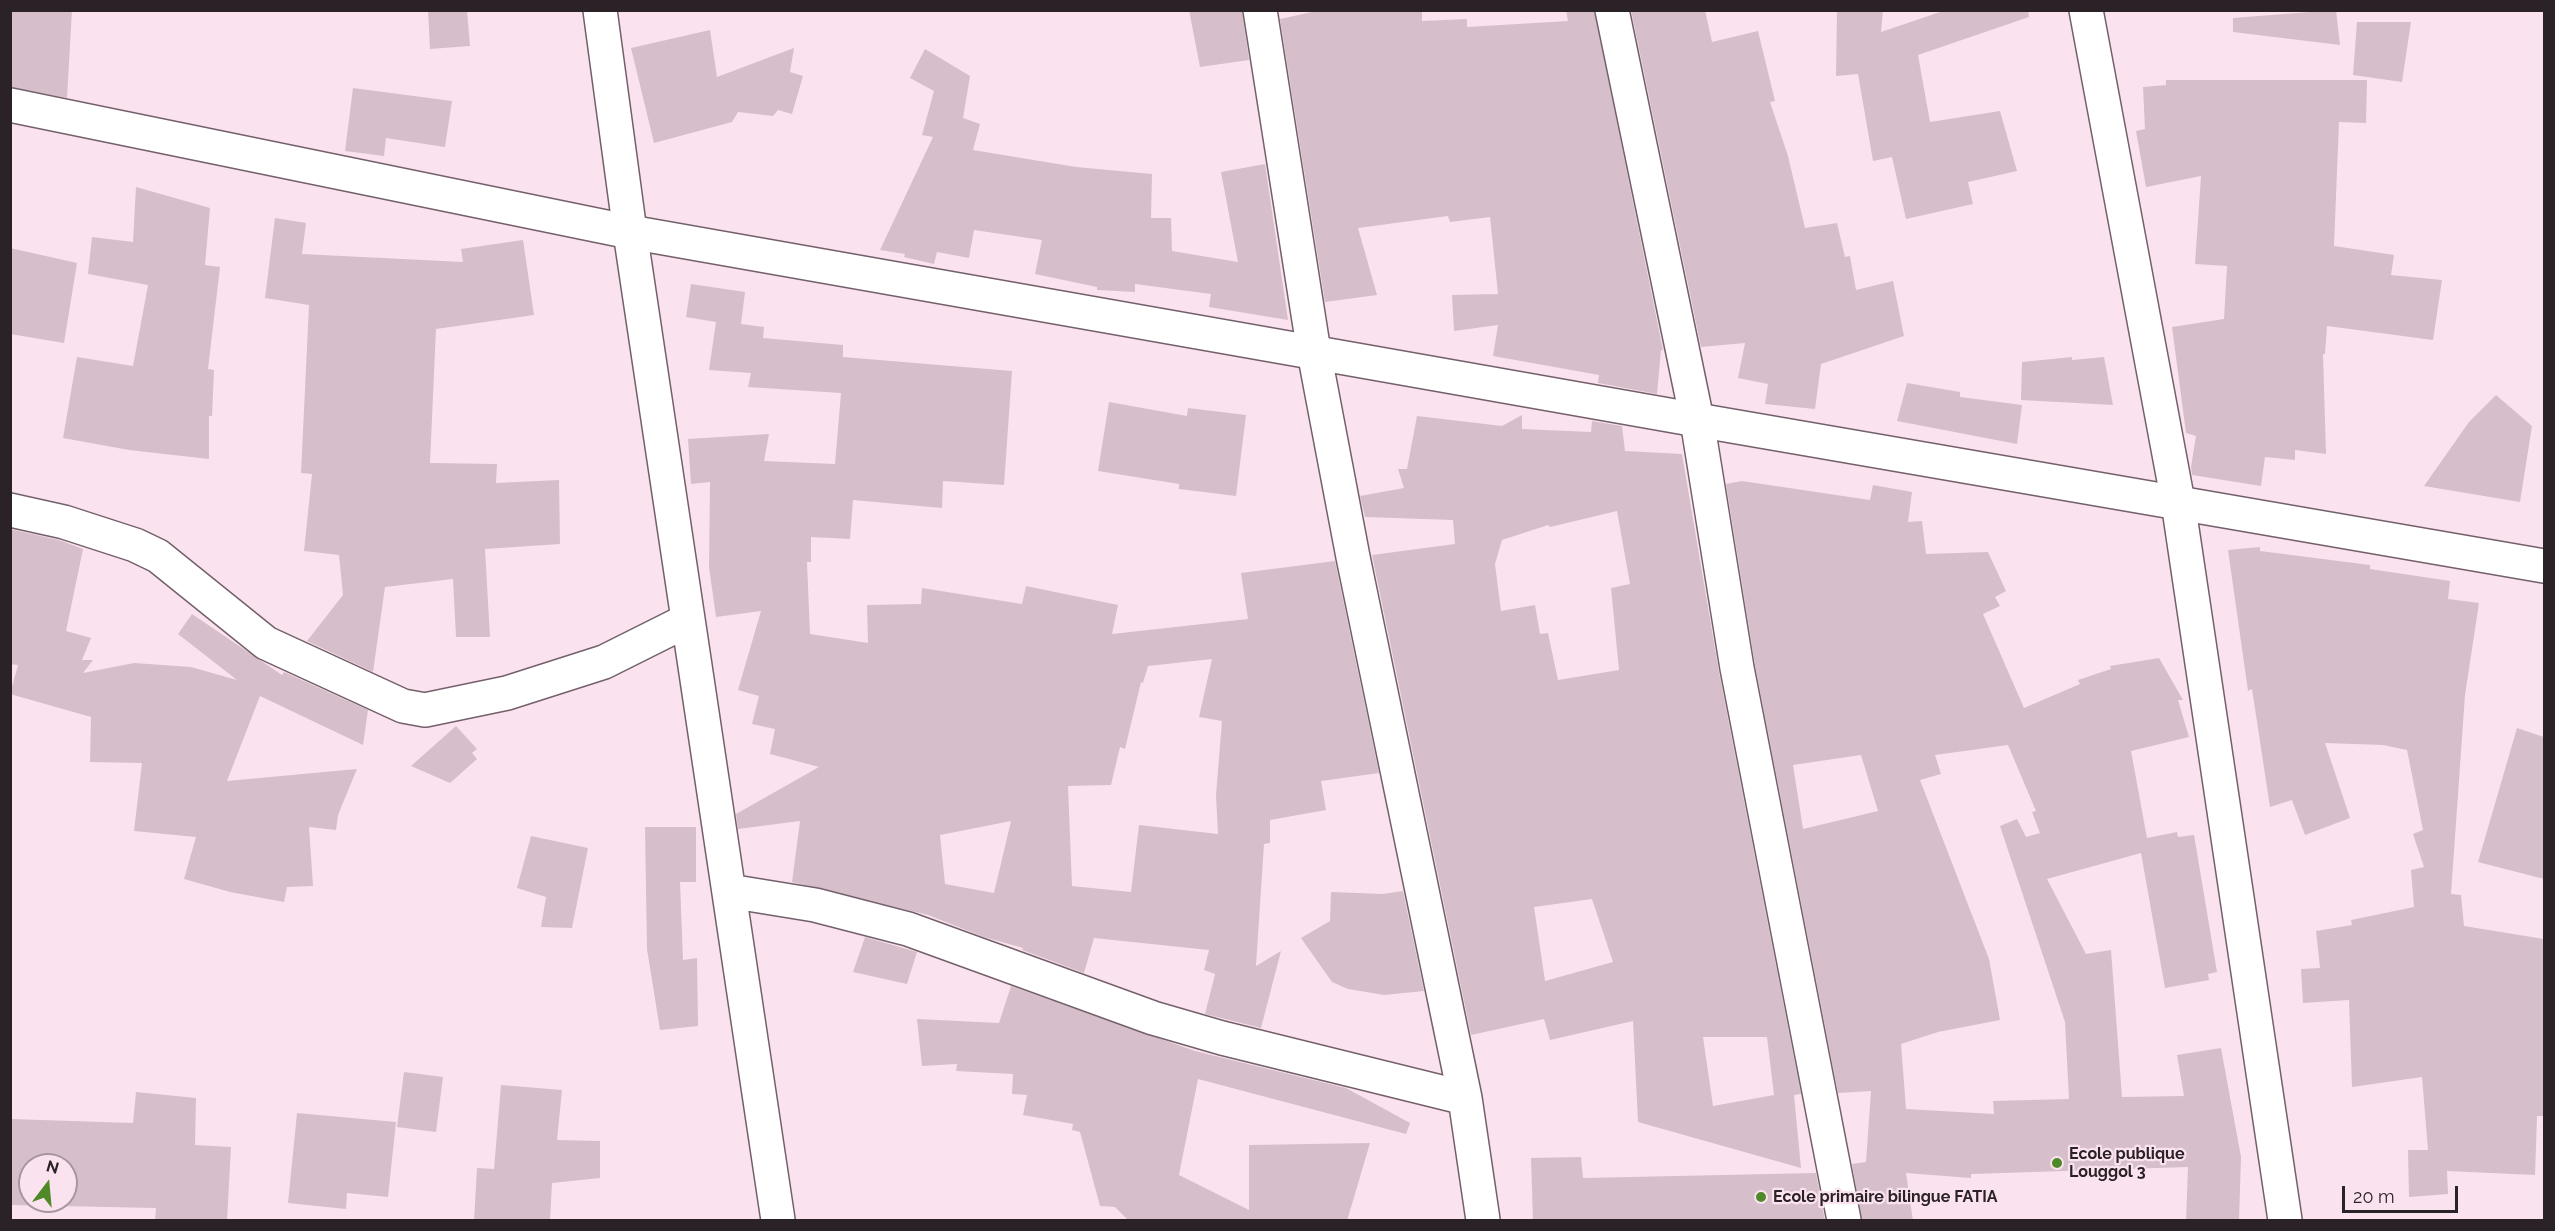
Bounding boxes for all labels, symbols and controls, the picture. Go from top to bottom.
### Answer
place label: Ecole publique Louggol 3 [2069,1144,2185,1182]
north arrow [18,1153,78,1213]
text: N [44,1156,61,1178]
marker: Ecole publique Louggol 3 [2050,1156,2064,1170]
scale bar [2345,1174,2460,1212]
text: 20 m [2353,1186,2395,1207]
place label: Ecole primaire bilingue FATIA [1773,1187,1997,1207]
marker: Ecole primaire bilingue FATIA [1754,1190,1768,1204]

